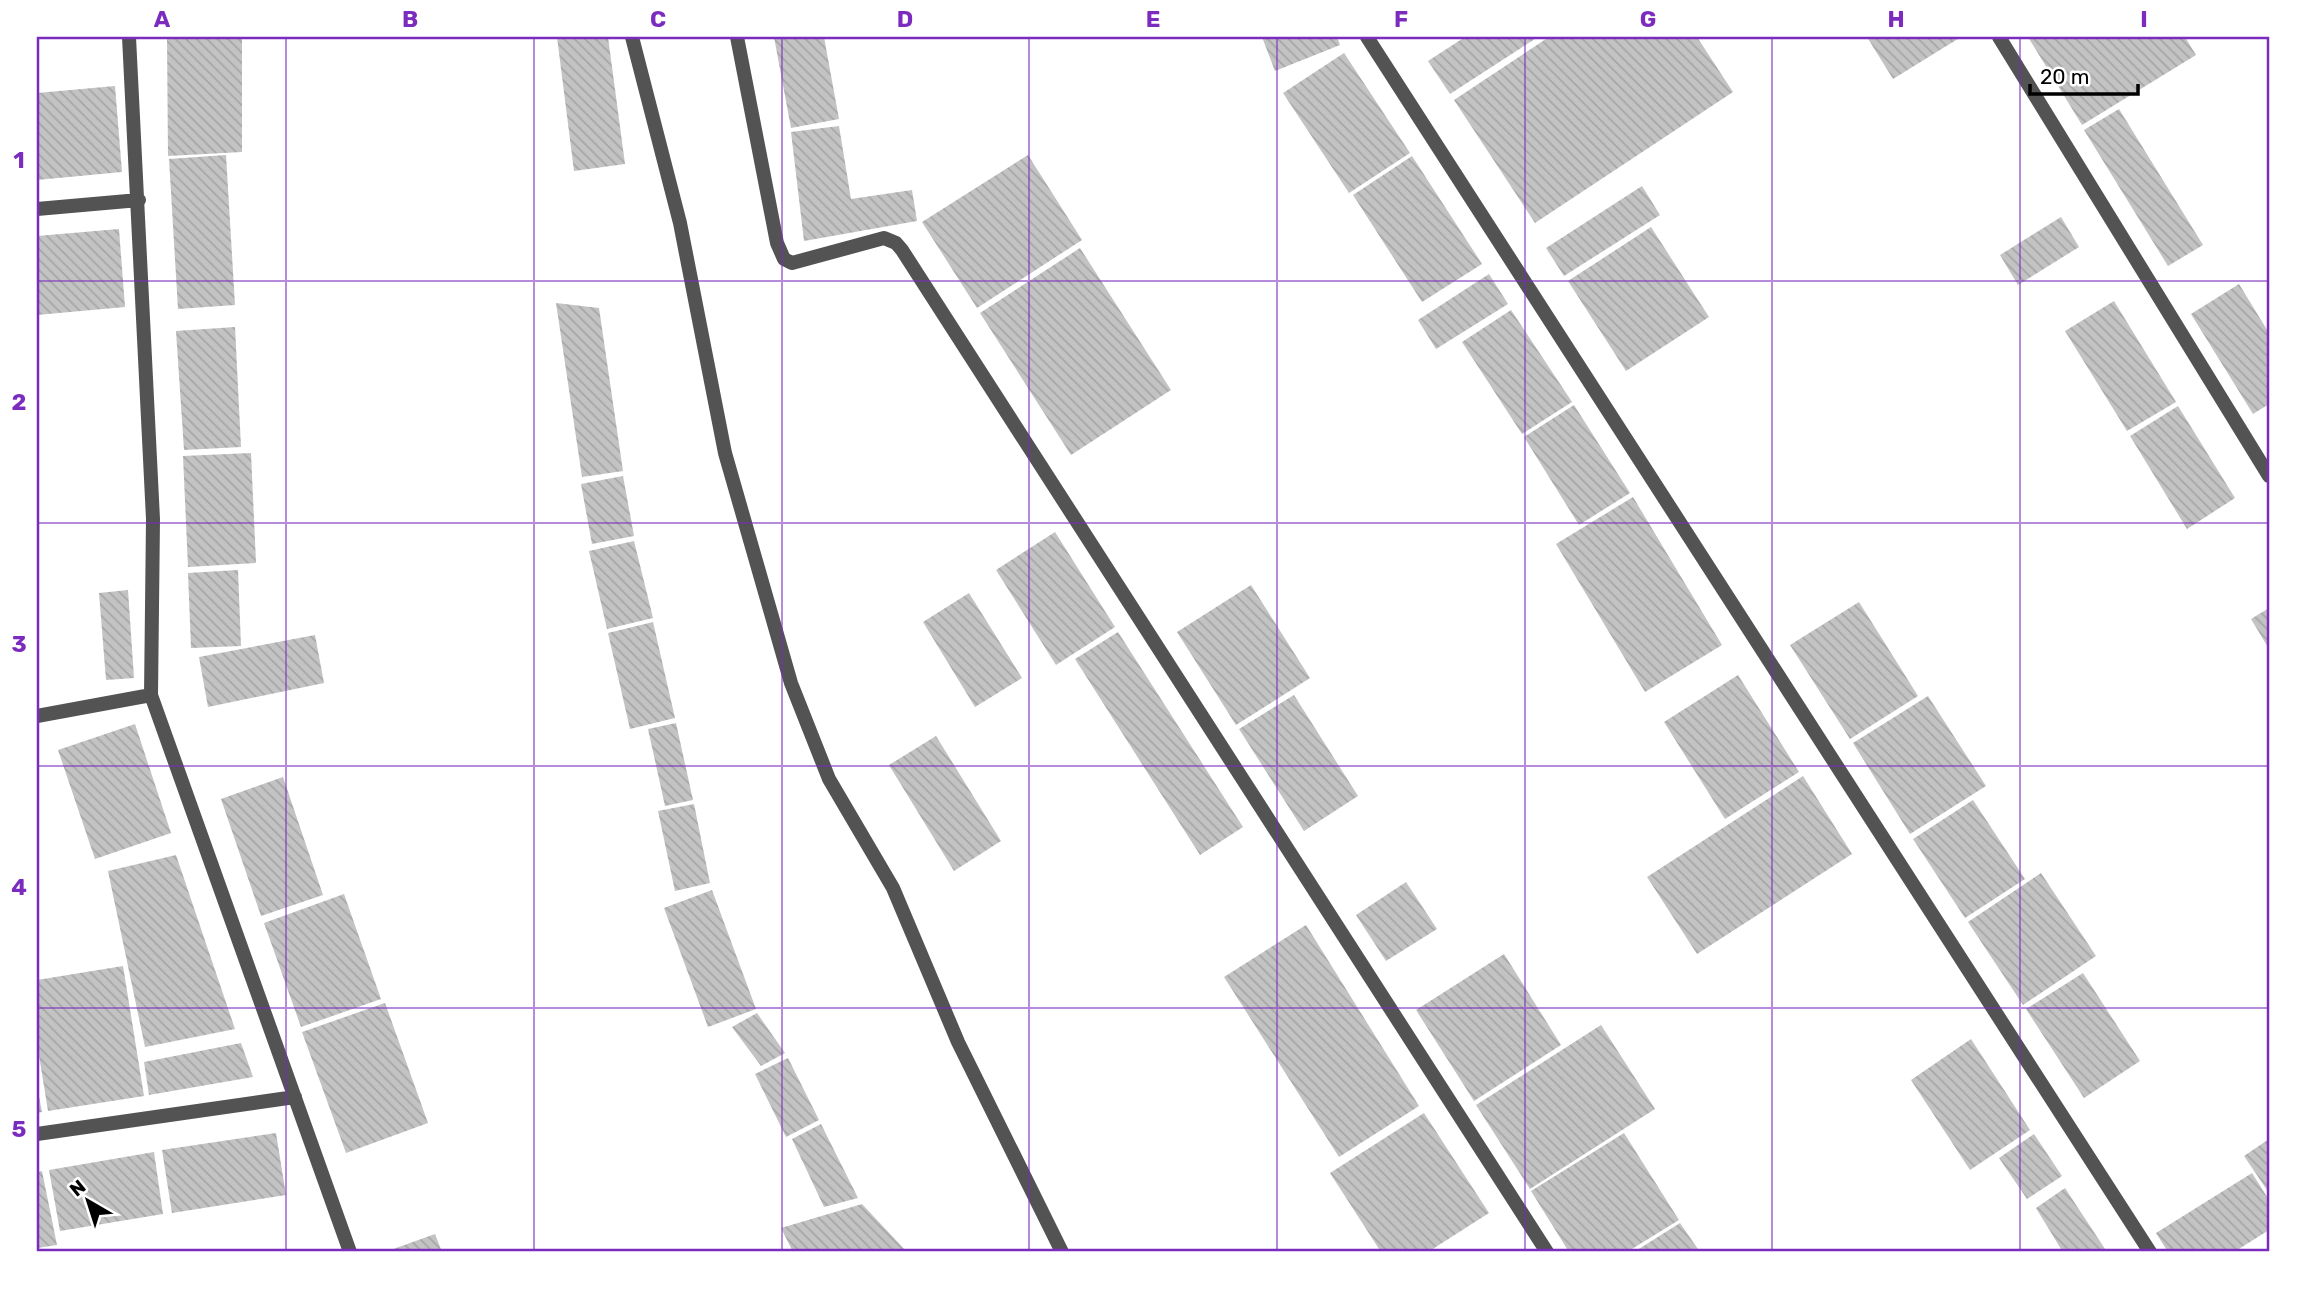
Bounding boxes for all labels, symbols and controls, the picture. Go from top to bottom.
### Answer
text: A [154,5,171,33]
text: B [402,5,418,33]
text: C [650,5,666,33]
text: D [897,5,913,33]
text: E [1146,5,1160,33]
text: F [1394,5,1408,33]
text: G [1640,5,1656,33]
text: H [1887,5,1905,33]
text: I [2140,5,2148,33]
scale bar [2030,52,2138,96]
text: 20 m [2040,64,2089,89]
text: 1 [13,146,25,174]
text: 2 [12,388,26,416]
text: 3 [11,630,27,658]
text: 4 [11,873,27,901]
text: 5 [12,1115,27,1143]
north arrow [52,1166,122,1236]
text: N [65,1175,90,1201]

